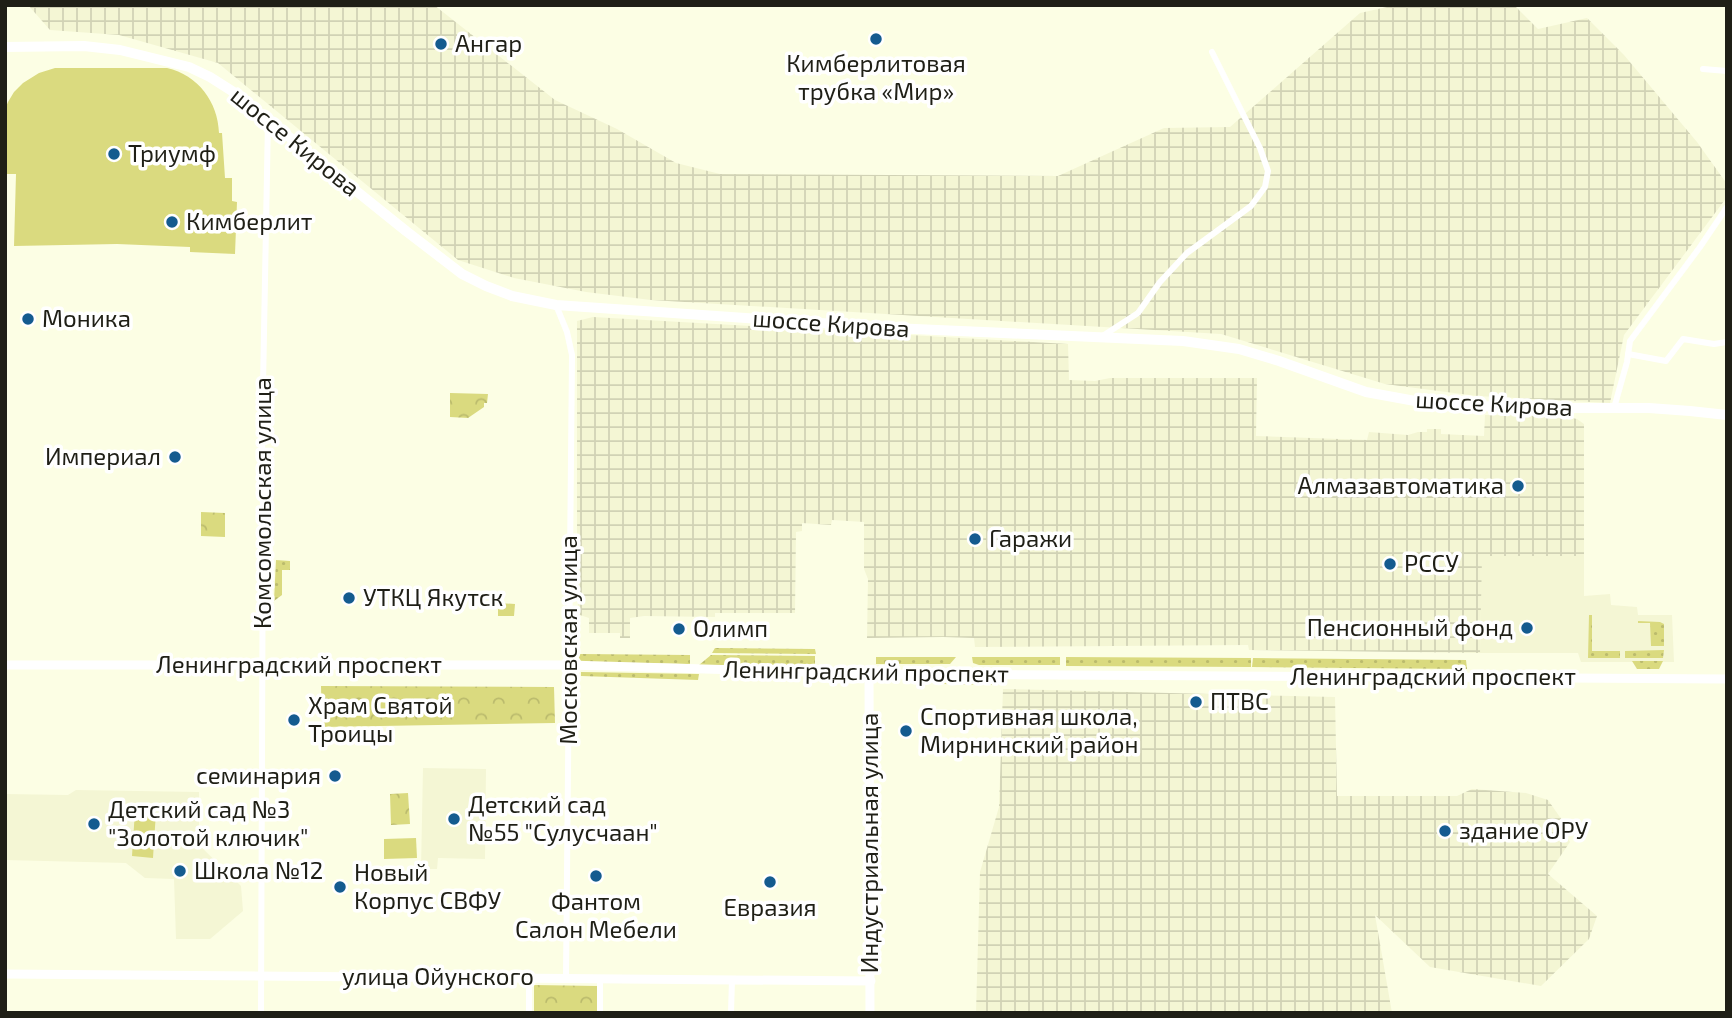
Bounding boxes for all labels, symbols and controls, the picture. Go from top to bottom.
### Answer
place label: Ангар [455,28,522,57]
marker: Кимберлитовая трубка «Мир» [868,31,884,47]
marker: Ангар [433,36,449,52]
place label: Кимберлитовая трубка «Мир» [786,48,966,106]
street label: шоссе Кирова [226,80,366,202]
place label: Триумф [128,138,216,168]
marker: Триумф [106,146,122,162]
place label: Кимберлит [186,206,313,235]
marker: Кимберлит [164,214,180,230]
place label: Моника [42,303,131,332]
street label: шоссе Кирова [752,303,911,342]
marker: Моника [20,311,36,327]
street label: Комсомольская улица [247,377,277,629]
street label: шоссе Кирова [1415,384,1573,421]
place label: Империал [45,441,161,470]
marker: Империал [167,449,183,465]
place label: Алмазавтоматика [1298,470,1504,499]
marker: Алмазавтоматика [1510,478,1526,494]
place label: Гаражи [989,523,1072,552]
marker: Гаражи [967,531,983,547]
street label: Московская улица [553,535,583,745]
place label: РССУ [1404,548,1459,577]
marker: РССУ [1382,556,1398,572]
place label: УТКЦ Якутск [363,582,504,612]
marker: УТКЦ Якутск [341,590,357,606]
place label: Пенсионный фонд [1307,612,1513,641]
place label: Олимп [693,613,768,642]
marker: Пенсионный фонд [1519,620,1535,636]
marker: Олимп [671,621,687,637]
street label: Ленинградский проспект [156,649,442,678]
street label: Ленинградский проспект [723,654,1009,687]
street label: Ленинградский проспект [1290,661,1576,690]
place label: ПТВС [1210,686,1269,715]
place label: Храм Святой Троицы [308,690,453,747]
marker: ПТВС [1188,694,1204,710]
place label: Спортивная школа, Мирнинский район [920,701,1138,758]
marker: Храм Святой Троицы [286,712,302,728]
street label: Индустриальная улица [854,713,884,973]
marker: Спортивная школа, Мирнинский район [898,723,914,739]
place label: семинария [196,760,321,789]
marker: семинария [327,768,343,784]
place label: Детский сад №55 "Сулусчаан" [468,789,658,847]
place label: Детский сад №3 "Золотой ключик" [108,794,309,851]
marker: Детский сад №55 "Сулусчаан" [446,811,462,827]
place label: здание ОРУ [1459,815,1589,844]
marker: Детский сад №3 "Золотой ключик" [86,816,102,832]
marker: здание ОРУ [1437,823,1453,839]
place label: Школа №12 [194,855,323,884]
place label: Новый Корпус СВФУ [354,857,502,915]
marker: Школа №12 [172,863,188,879]
marker: Фантом Салон Мебели [588,868,604,884]
marker: Евразия [762,874,778,890]
marker: Новый Корпус СВФУ [332,879,348,895]
place label: Фантом Салон Мебели [515,886,677,943]
place label: Евразия [724,892,817,921]
street label: улица Ойунского [342,961,534,991]

